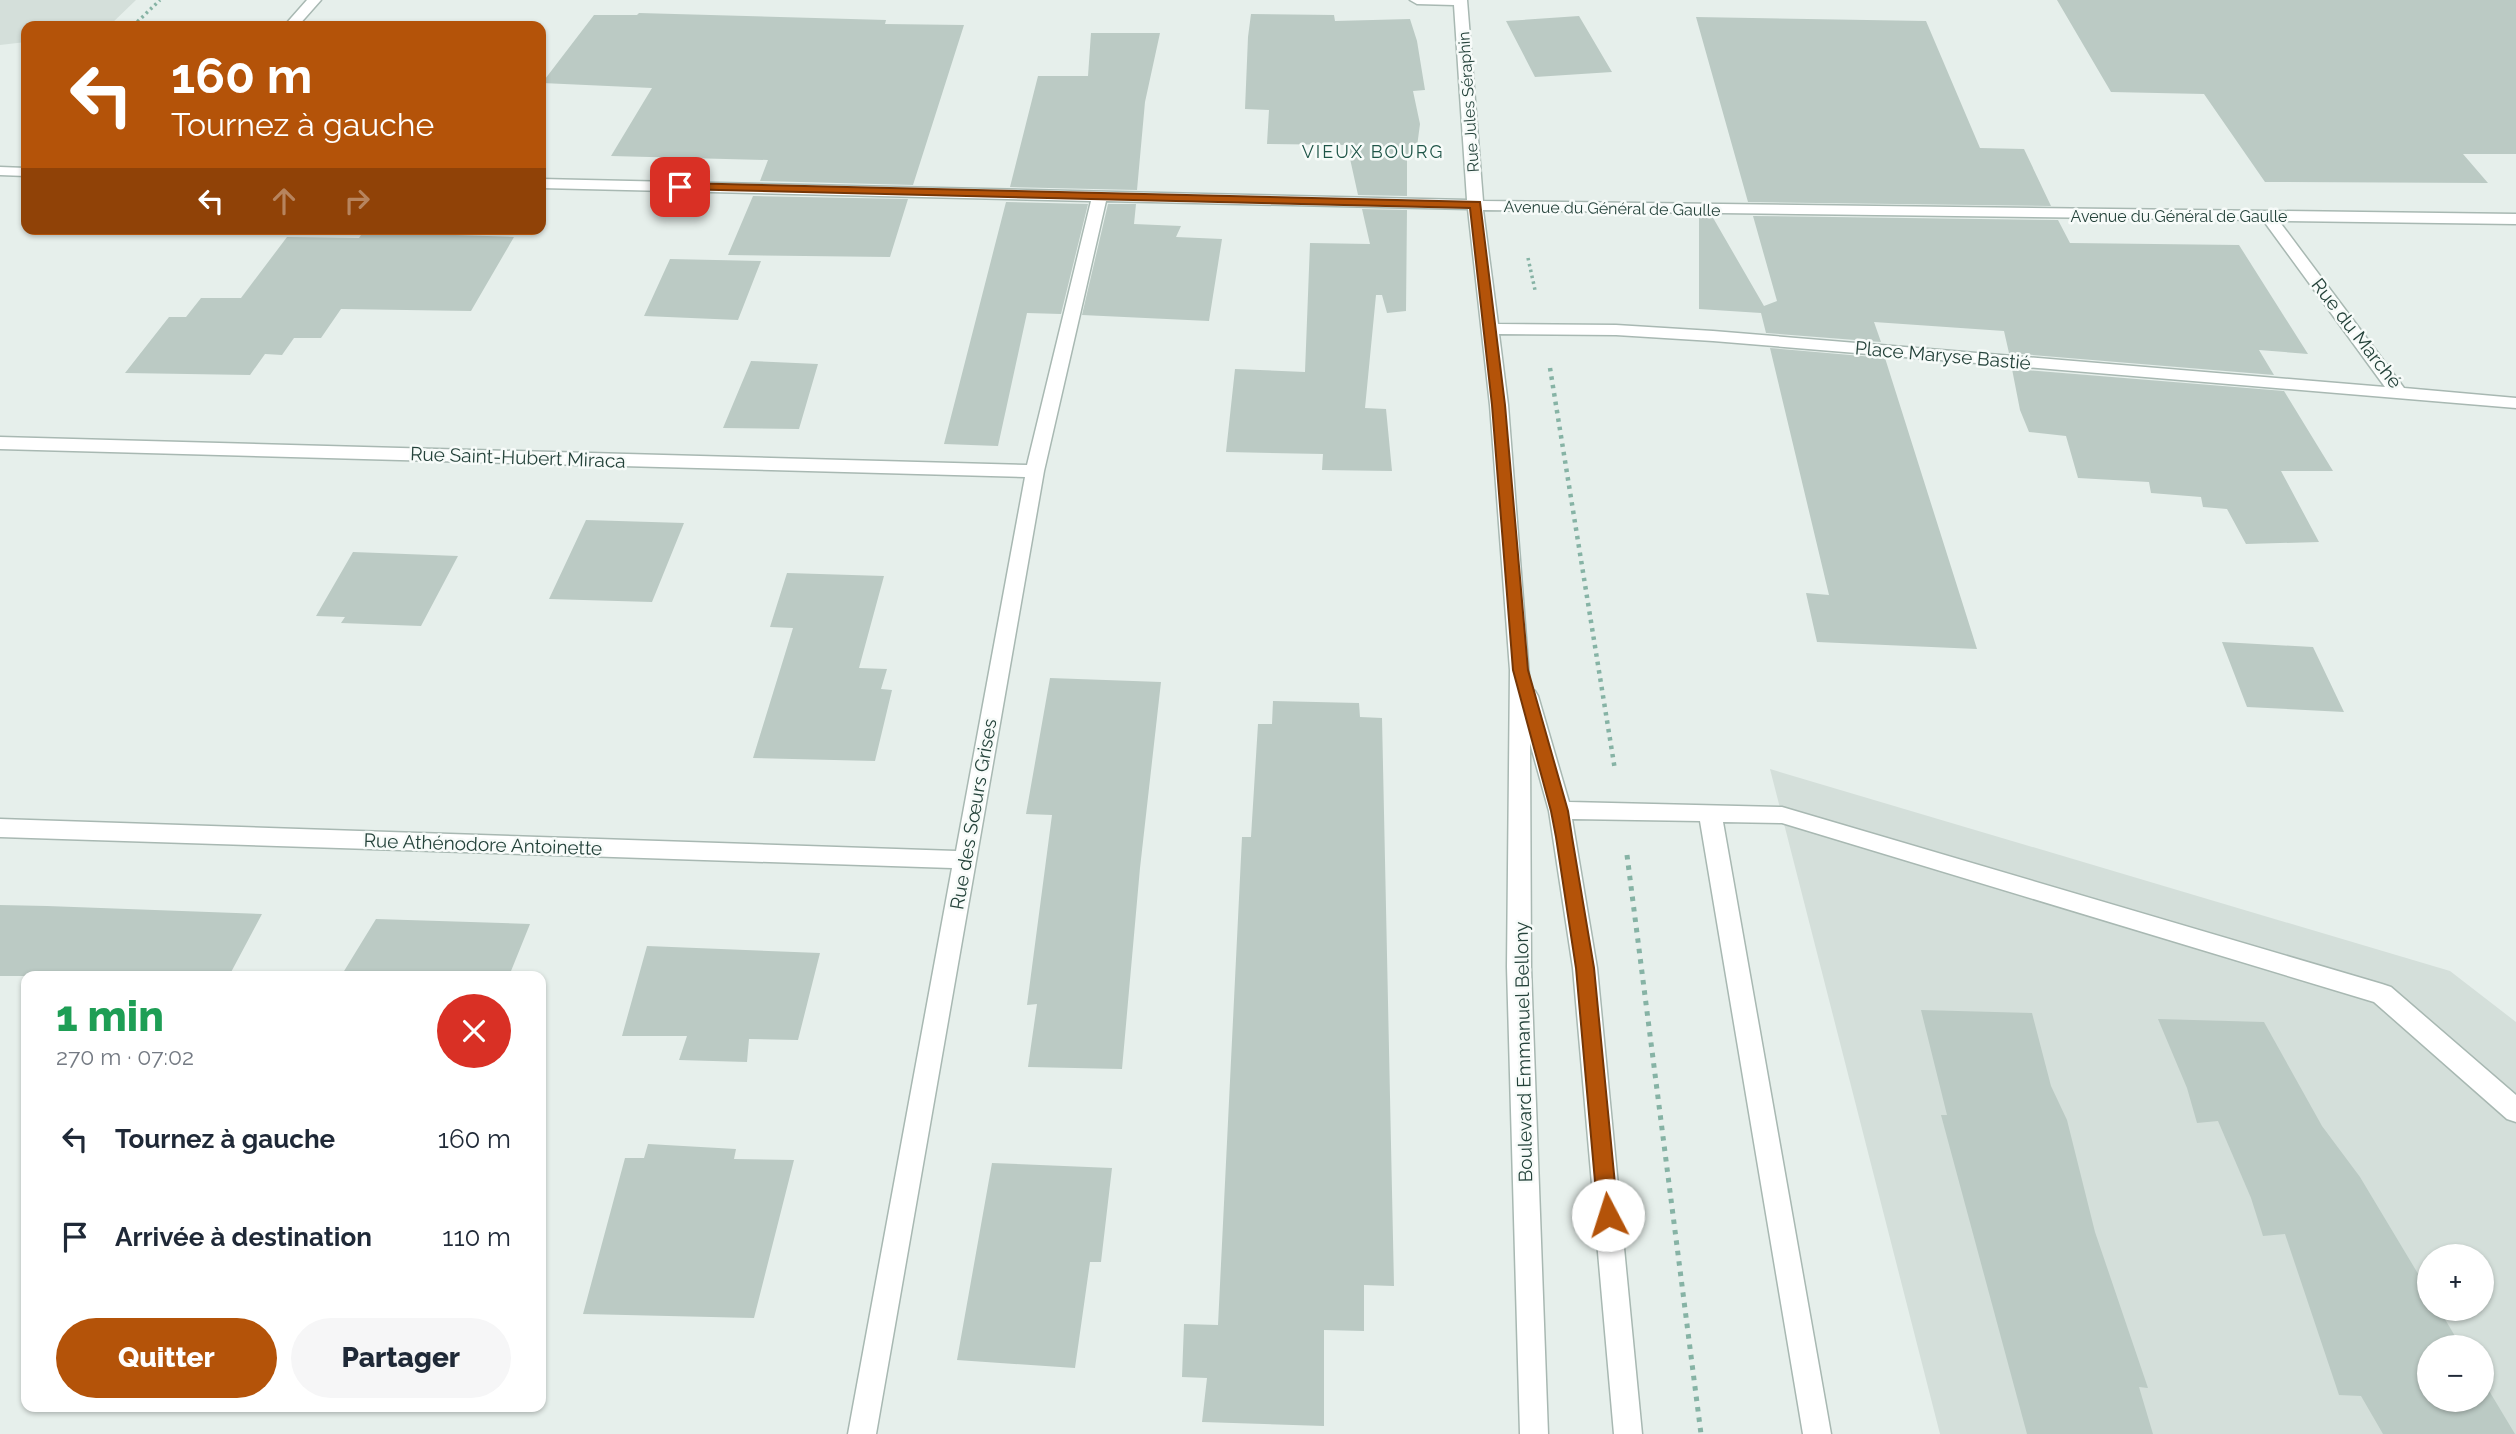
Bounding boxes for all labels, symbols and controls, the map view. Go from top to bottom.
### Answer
street label: Rue Jules Séraphin [1454,31,1483,173]
text: 160 m [171,47,312,104]
icon: left [56,49,147,140]
text: Tournez à gauche [171,106,434,143]
district label: VIEUX BOURG [1302,141,1444,162]
pin [650,157,710,217]
icon: arrive [661,168,699,206]
icon: left [192,182,230,220]
icon: ahead [265,182,303,220]
icon: right [338,182,376,220]
street label: Avenue du Général de Gaulle [1503,197,1721,220]
street label: Avenue du Général de Gaulle [2071,207,2287,226]
street label: Rue du Marché [2307,274,2407,392]
street label: Place Maryse Bastié [1854,336,2032,374]
street label: Rue Saint-Hubert Miraca [410,442,626,472]
street label: Rue des Sœurs Grises [945,717,1001,911]
street label: Rue Athénodore Antoinette [363,829,603,859]
street label: Boulevard Emmanuel Bellony [1510,921,1536,1183]
text: 1 min [56,992,164,1041]
button: close [437,994,511,1068]
text: 270 m · 07:02 [56,1043,194,1070]
icon: left [56,1120,94,1158]
text: Tournez à gauche [115,1124,335,1154]
text: 160 m [438,1124,511,1154]
position arrow [1571,1178,1645,1252]
icon: arrive [56,1218,94,1256]
text: Arrivée à destination [115,1222,372,1252]
text: 110 m [442,1222,511,1252]
map controls [2417,1244,2494,1412]
button: + [2417,1244,2494,1321]
button: Quitter [56,1318,277,1398]
button: Partager [291,1318,511,1398]
button: − [2417,1335,2494,1412]

